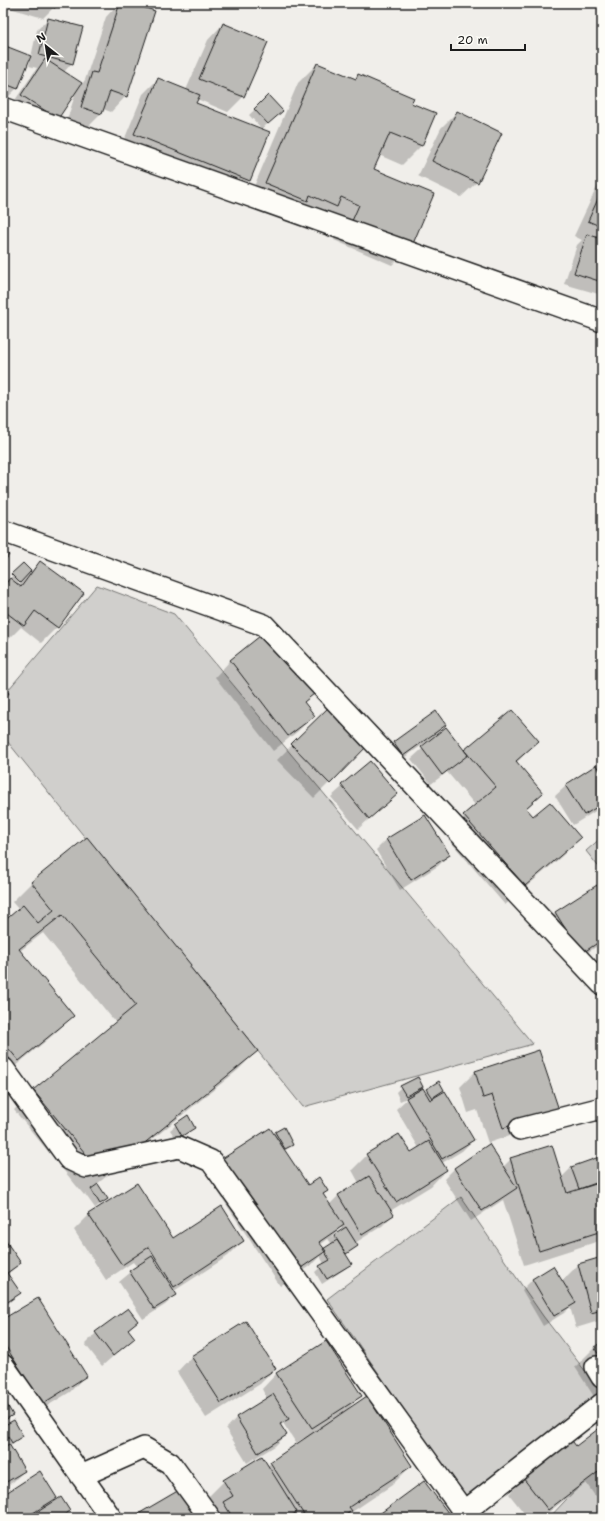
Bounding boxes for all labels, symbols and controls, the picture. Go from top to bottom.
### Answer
north arrow [26,26,66,66]
scale bar [451,26,525,52]
text: N [34,29,49,46]
text: 20 m [457,32,488,48]

